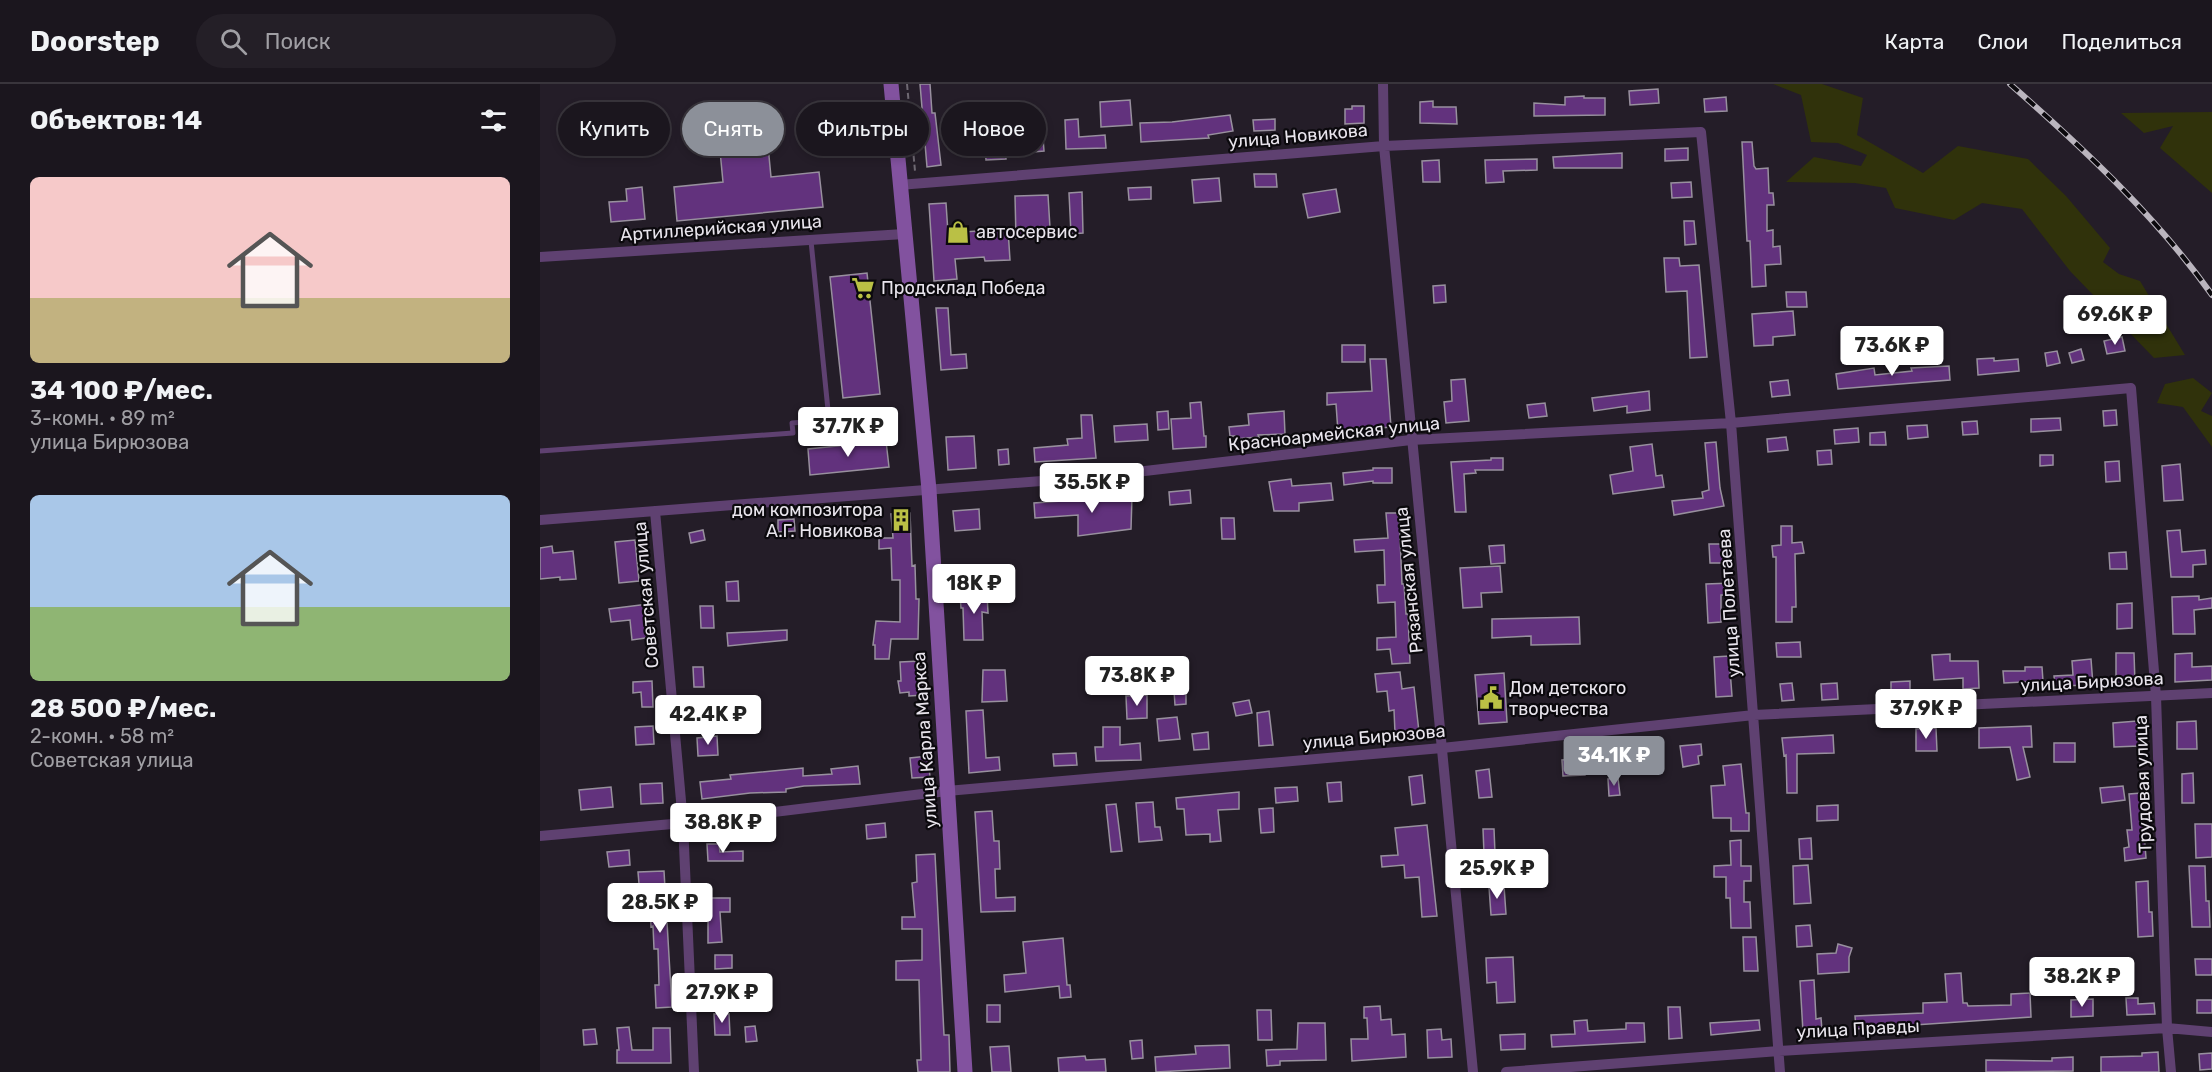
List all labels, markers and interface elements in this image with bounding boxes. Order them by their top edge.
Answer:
search box [196,14,616,68]
text: Doorstep [30,25,160,58]
icon: search [217,25,250,58]
text: Поиск [265,28,330,55]
text: Карта [1884,29,1944,54]
text: Слои [1977,29,2028,54]
text: Поделиться [2061,29,2182,54]
chip: Купить [558,102,670,156]
chip: Снять [682,102,784,156]
chip: Фильтры [796,102,929,156]
chip: Новое [941,102,1046,156]
icon: filters [477,104,510,137]
text: Объектов: 14 [30,105,202,136]
street label: улица Новикова [1227,119,1369,153]
street label: Артиллерийская улица [619,210,823,246]
icon: home [216,216,324,324]
shop icon: автосервис [945,219,971,245]
place label: автосервис [976,221,1077,243]
supermarket icon: Продсклад Победа [850,275,876,301]
place label: Продсклад Победа [881,277,1045,299]
pin: 69.6K ₽ [2060,295,2170,346]
text: 69.6K ₽ [2077,302,2153,326]
pin: 73.6K ₽ [1837,326,1947,377]
text: 73.6K ₽ [1854,333,1930,357]
text: 34 100 ₽/мес. [30,375,213,406]
text: 3-комн. · 89 m² [30,406,175,430]
pin: 37.7K ₽ [793,407,903,458]
street label: Красноармейская улица [1227,412,1441,456]
text: 37.7K ₽ [812,414,884,438]
text: улица Бирюзова [30,430,189,454]
pin: 35.5K ₽ [1037,463,1147,514]
text: 35.5K ₽ [1054,470,1130,494]
place label: дом композитора А.Г. Новикова [732,499,883,542]
street label: Рязанская улица [1390,506,1428,654]
building icon: дом композитора А.Г. Новикова [888,507,914,533]
street label: Советская улица [629,521,663,669]
street label: улица Полетаева [1713,528,1745,678]
icon: home [216,534,324,642]
pin: 18K ₽ [932,564,1016,615]
text: 18K ₽ [946,571,1002,595]
street label: улица Карла Маркса [908,651,942,829]
pin: 73.8K ₽ [1082,656,1192,707]
text: 73.8K ₽ [1099,663,1175,687]
street label: улица Бирюзова [2020,667,2164,697]
place label: Дом детского творчества [1509,677,1626,720]
public building icon: Дом детского творчества [1478,685,1504,711]
pin: 37.9K ₽ [1871,689,1981,740]
text: 28 500 ₽/мес. [30,693,216,724]
pin: 42.4K ₽ [653,695,763,746]
text: 37.9K ₽ [1889,696,1963,720]
text: 42.4K ₽ [669,702,747,726]
street label: Трудовая улица [2130,715,2156,853]
street label: улица Бирюзова [1302,720,1446,754]
text: 2-комн. · 58 m² [30,724,174,748]
pin: 34.1K ₽ [1559,736,1669,787]
text: 34.1K ₽ [1578,743,1650,767]
text: Советская улица [30,748,194,772]
pin: 38.8K ₽ [668,803,778,854]
text: 38.8K ₽ [684,810,762,834]
pin: 25.9K ₽ [1442,849,1552,900]
text: 25.9K ₽ [1459,856,1535,880]
pin: 28.5K ₽ [605,883,715,934]
text: 28.5K ₽ [622,890,698,914]
pin: 38.2K ₽ [2027,957,2137,1008]
text: 38.2K ₽ [2043,964,2121,988]
pin: 27.9K ₽ [667,973,777,1024]
text: 27.9K ₽ [686,980,758,1004]
street label: улица Правды [1796,1015,1920,1043]

